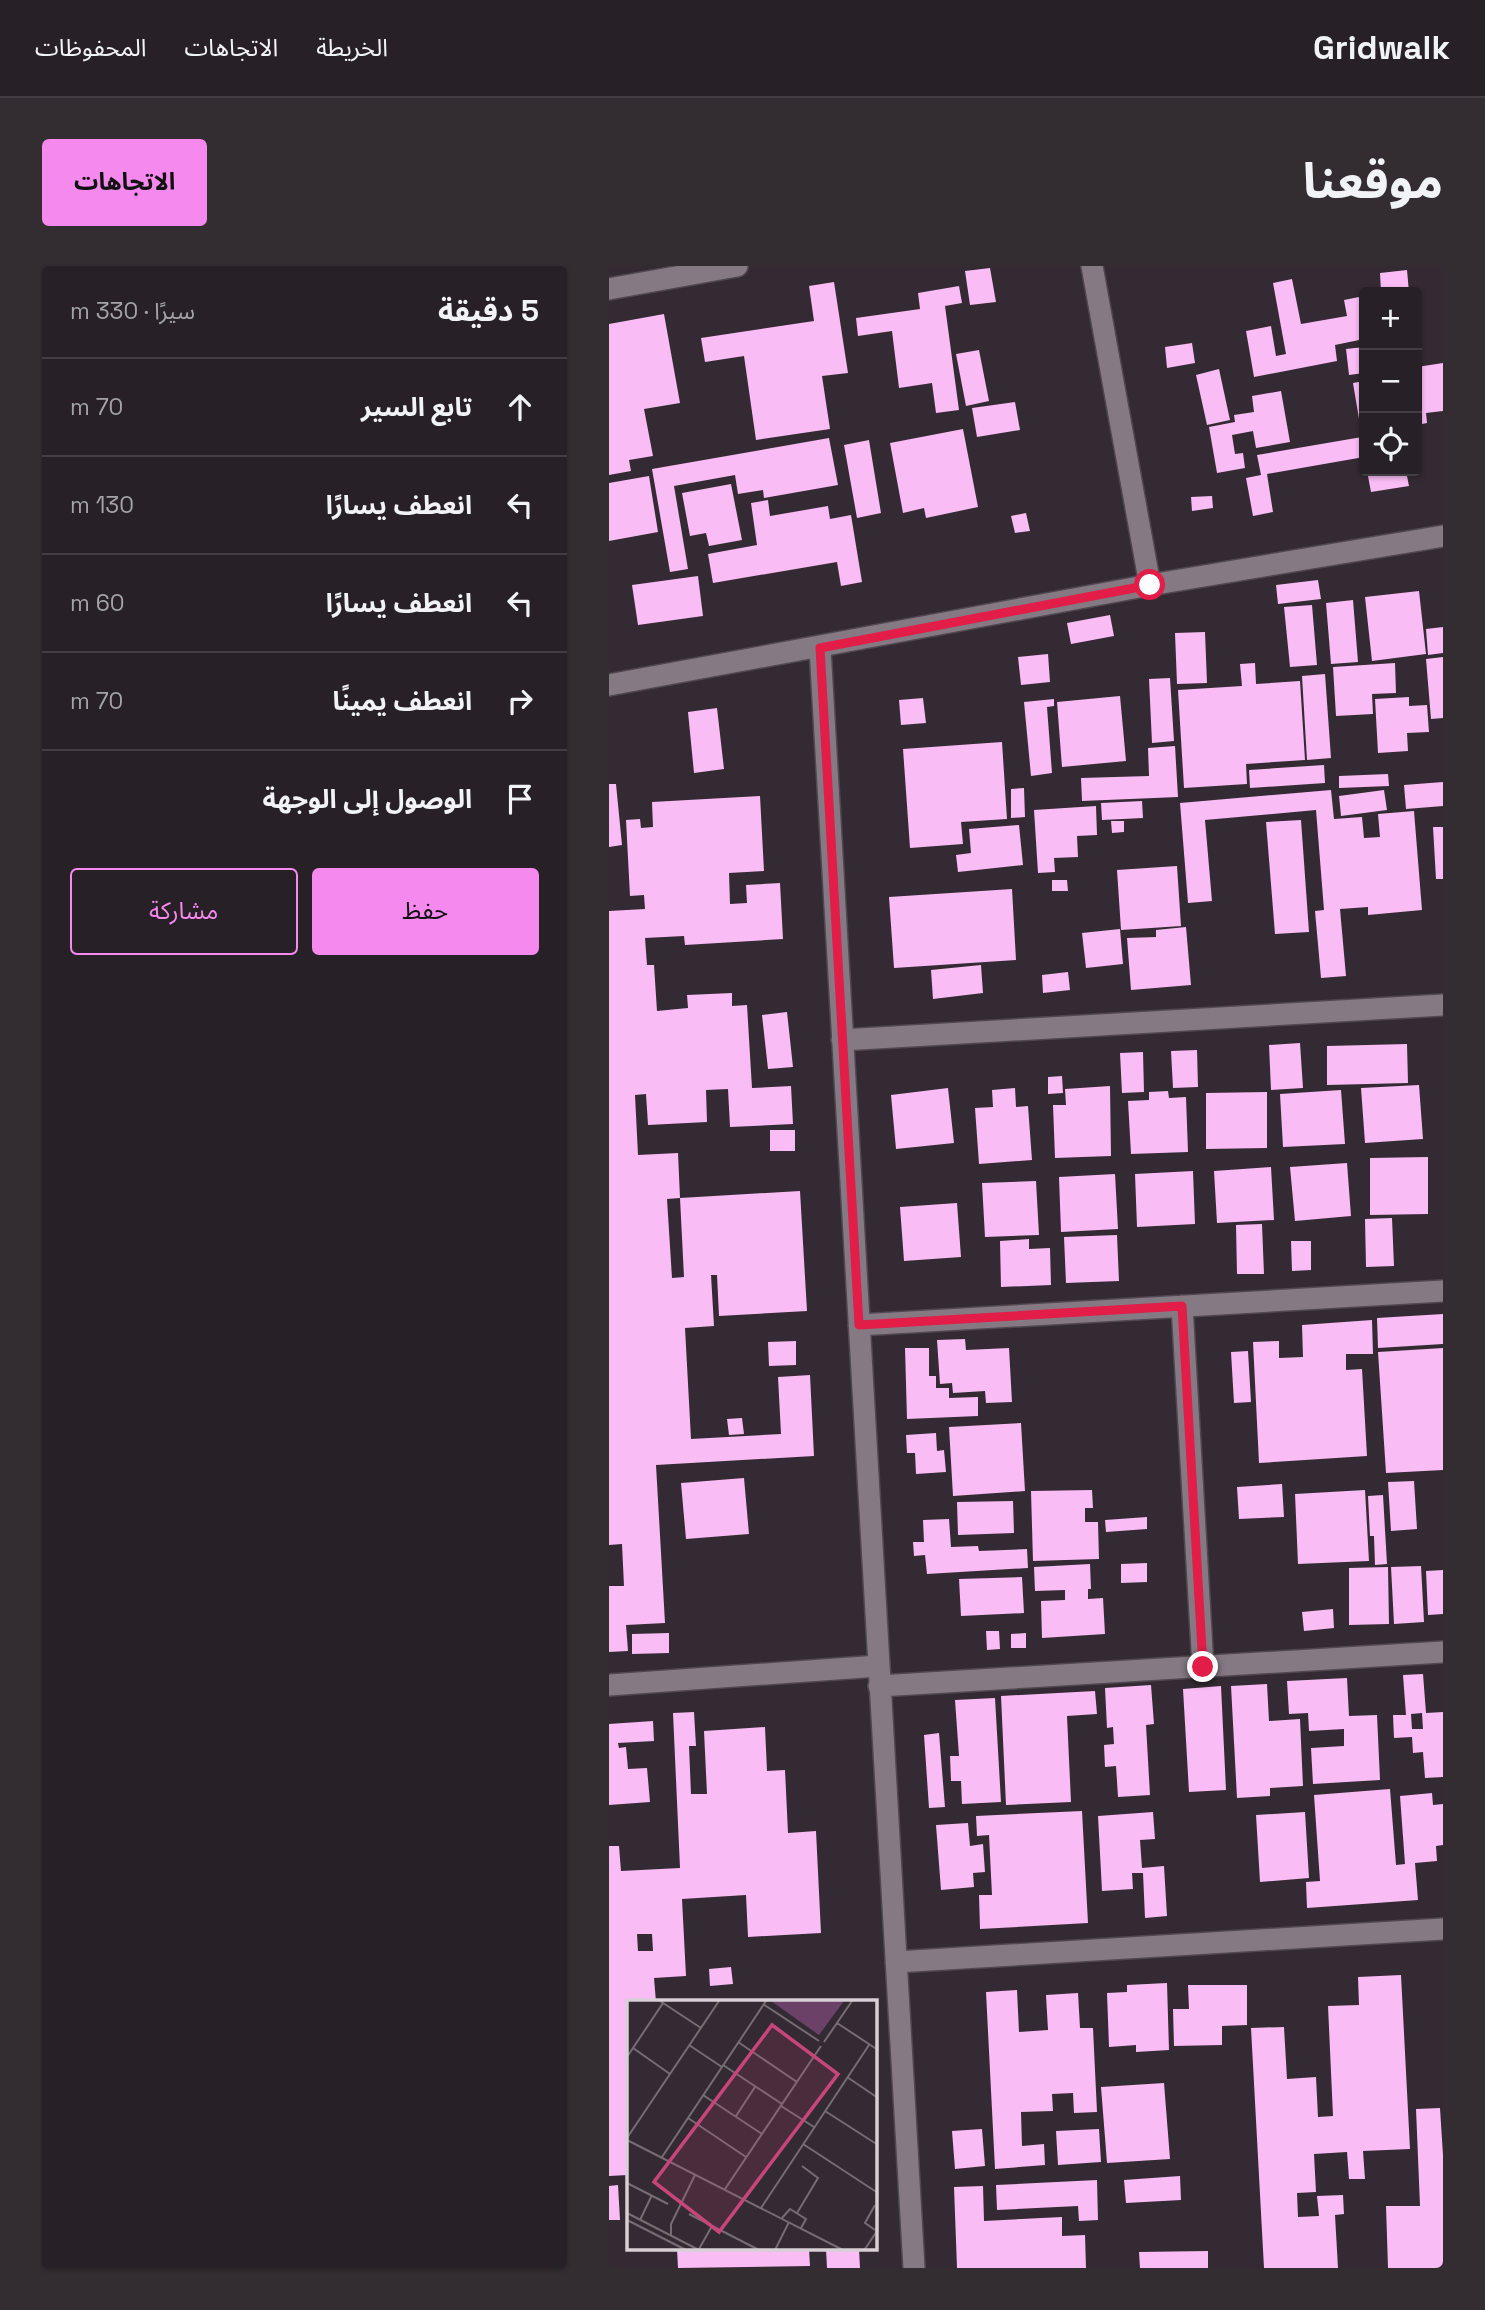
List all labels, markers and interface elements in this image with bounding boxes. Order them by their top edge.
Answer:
text: Gridwalk [1313,27,1450,69]
text: المحفوظات [35,32,146,63]
text: الاتجاهات [184,32,278,63]
text: الخريطة [316,32,388,63]
button: الاتجاهات [42,139,207,226]
text: موقعنا [1303,150,1443,212]
map controls [1359,287,1422,476]
button: + [1359,287,1422,350]
text: 5 دقيقة [438,291,539,330]
text: سيرًا · 330 m [70,296,195,326]
button: − [1359,350,1422,413]
icon: ahead [501,388,539,426]
text: تابع السير [361,390,472,424]
text: 70 m [70,392,123,422]
button: locate [1359,413,1422,476]
icon: left [501,486,539,524]
text: انعطف يسارًا [326,488,472,522]
text: 130 m [70,490,134,520]
route start [1134,569,1165,600]
icon: left [501,584,539,622]
text: انعطف يسارًا [326,586,472,620]
text: 60 m [70,588,125,618]
icon: right [501,682,539,720]
text: انعطف يمينًا [332,684,472,718]
text: 70 m [70,686,123,716]
icon: arrive [501,780,539,818]
text: الوصول إلى الوجهة [262,782,472,816]
button: مشاركة [70,868,298,955]
button: حفظ [312,868,539,955]
route end [1187,1651,1218,1682]
inset map [627,2000,877,2250]

